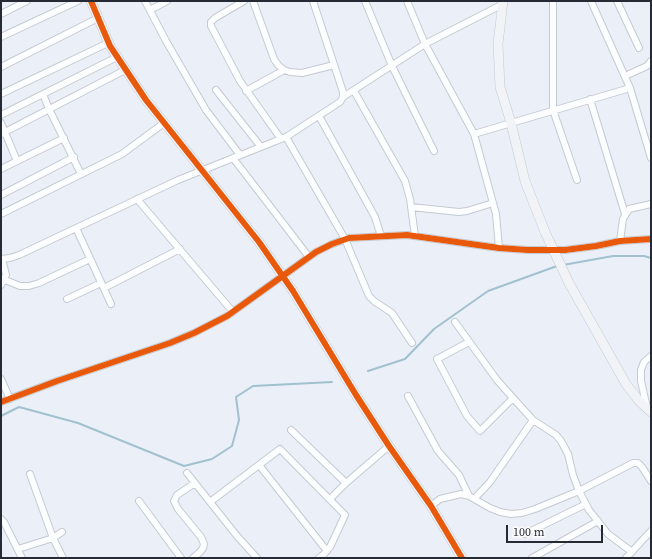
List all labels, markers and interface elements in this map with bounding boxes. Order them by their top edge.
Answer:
scale bar [508,517,605,543]
text: 100 m [513,524,545,540]

